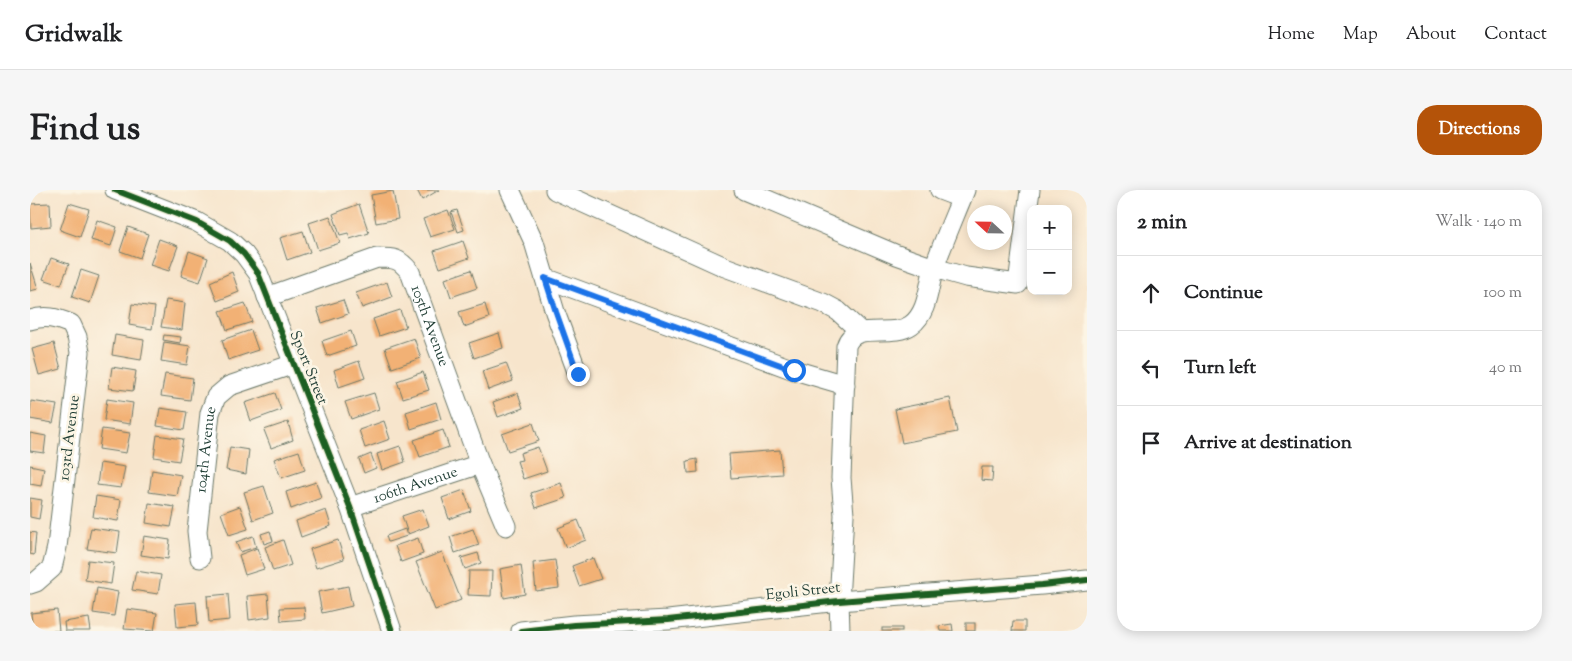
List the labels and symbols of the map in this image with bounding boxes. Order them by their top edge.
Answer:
north arrow [967,205,1012,250]
street label: 105th Avenue [405,282,454,370]
street label: Sport Street [284,328,332,408]
route start [783,359,806,382]
route end [567,363,590,386]
street label: 103rd Avenue [54,394,86,482]
street label: 104th Avenue [191,403,222,494]
street label: 106th Avenue [371,462,460,509]
street label: Egoli Street [765,578,841,606]

